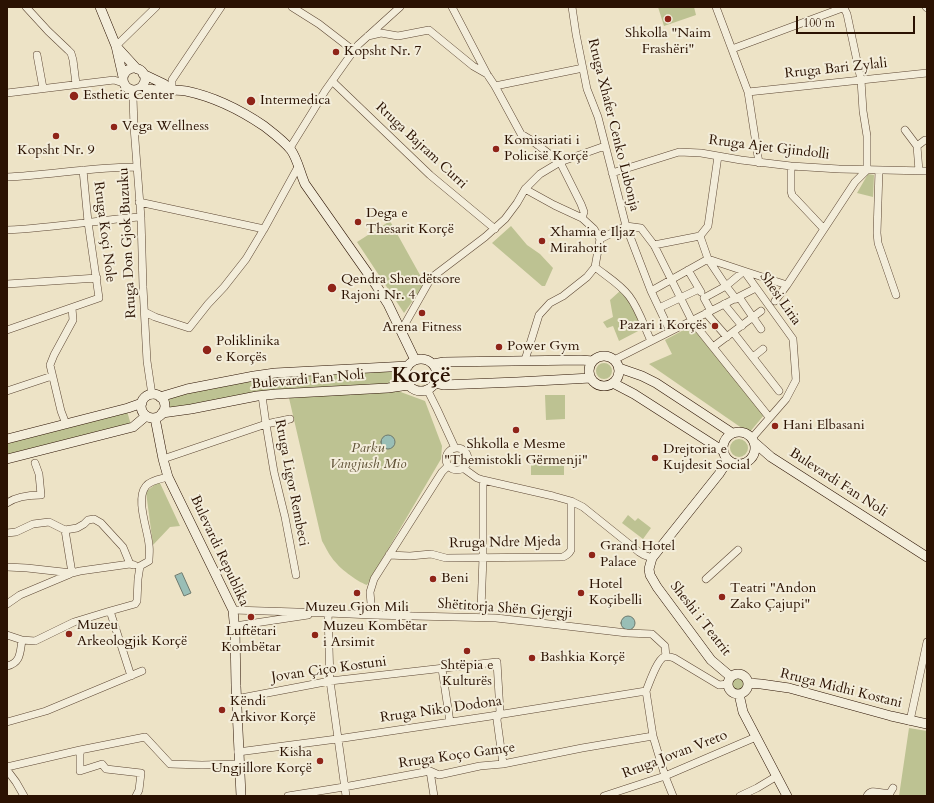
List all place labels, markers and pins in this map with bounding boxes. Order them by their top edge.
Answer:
marker: Shkolla "Naim Frashëri" [663,14,673,24]
place label: Shkolla "Naim Frashëri" [625,26,711,58]
place label: Kopsht Nr. 7 [344,44,422,60]
marker: Kopsht Nr. 7 [331,47,341,57]
place label: Esthetic Center [83,88,174,104]
marker: Esthetic Center [68,90,80,102]
place label: Intermedica [260,93,331,109]
marker: Intermedica [245,95,257,107]
place label: Vega Wellness [122,119,209,135]
marker: Vega Wellness [109,122,119,132]
marker: Kopsht Nr. 9 [51,131,61,141]
place label: Komisariati i Policisë Korçë [504,133,588,166]
place label: Kopsht Nr. 9 [17,143,95,159]
marker: Komisariati i Policisë Korçë [491,144,501,154]
place label: Dega e Thesarit Korçë [366,206,454,238]
marker: Dega e Thesarit Korçë [353,217,363,227]
place label: Xhamia e Iljaz Mirahorit [550,225,635,258]
marker: Xhamia e Iljaz Mirahorit [537,236,547,246]
place label: Qendra Shendëtsore Rajoni Nr. 4 [341,272,461,304]
marker: Qendra Shendëtsore Rajoni Nr. 4 [326,282,338,294]
marker: Arena Fitness [417,308,427,318]
place label: Pazari i Korçës [619,318,707,334]
place label: Arena Fitness [382,320,462,336]
marker: Pazari i Korçës [710,321,720,331]
place label: Poliklinika e Korçës [216,334,280,366]
place label: Power Gym [507,339,580,355]
marker: Power Gym [494,342,504,352]
marker: Poliklinika e Korçës [201,344,213,356]
place label: Hani Elbasani [783,418,865,434]
marker: Hani Elbasani [770,421,780,431]
marker: Shkolla e Mesme "Themistokli Gërmenji" [511,425,521,435]
place label: Shkolla e Mesme "Themistokli Gërmenji" [444,437,588,470]
place label: Drejtoria e Kujdesit Social [663,442,750,474]
marker: Drejtoria e Kujdesit Social [650,453,660,463]
place label: Grand Hotel Palace [600,539,675,572]
marker: Grand Hotel Palace [587,550,597,560]
place label: Beni [441,571,469,587]
marker: Beni [428,574,438,584]
place label: Hotel Koçibelli [589,577,642,610]
place label: Teatri "Andon Zako Çajupi" [730,581,816,614]
marker: Muzeu Gjon Mili [352,588,362,598]
marker: Hotel Koçibelli [576,588,586,598]
marker: Teatri "Andon Zako Çajupi" [717,592,727,602]
place label: Muzeu Gjon Mili [305,600,409,616]
marker: Luftëtari Kombëtar [246,612,256,622]
place label: Muzeu Arkeologjik Korçë [77,618,187,650]
place label: Muzeu Kombëtar i Arsimit [323,619,427,652]
place label: Luftëtari Kombëtar [221,624,281,656]
marker: Muzeu Arkeologjik Korçë [64,629,74,639]
marker: Muzeu Kombëtar i Arsimit [310,630,320,640]
marker: Shtëpia e Kulturës [462,646,472,656]
place label: Bashkia Korçë [540,650,625,666]
marker: Bashkia Korçë [527,653,537,663]
place label: Shtëpia e Kulturës [440,658,494,690]
place label: Këndi Arkivor Korçë [230,694,316,726]
marker: Këndi Arkivor Korçë [217,705,227,715]
place label: Kisha Ungjillore Korçë [211,745,312,778]
marker: Kisha Ungjillore Korçë [315,756,325,766]

